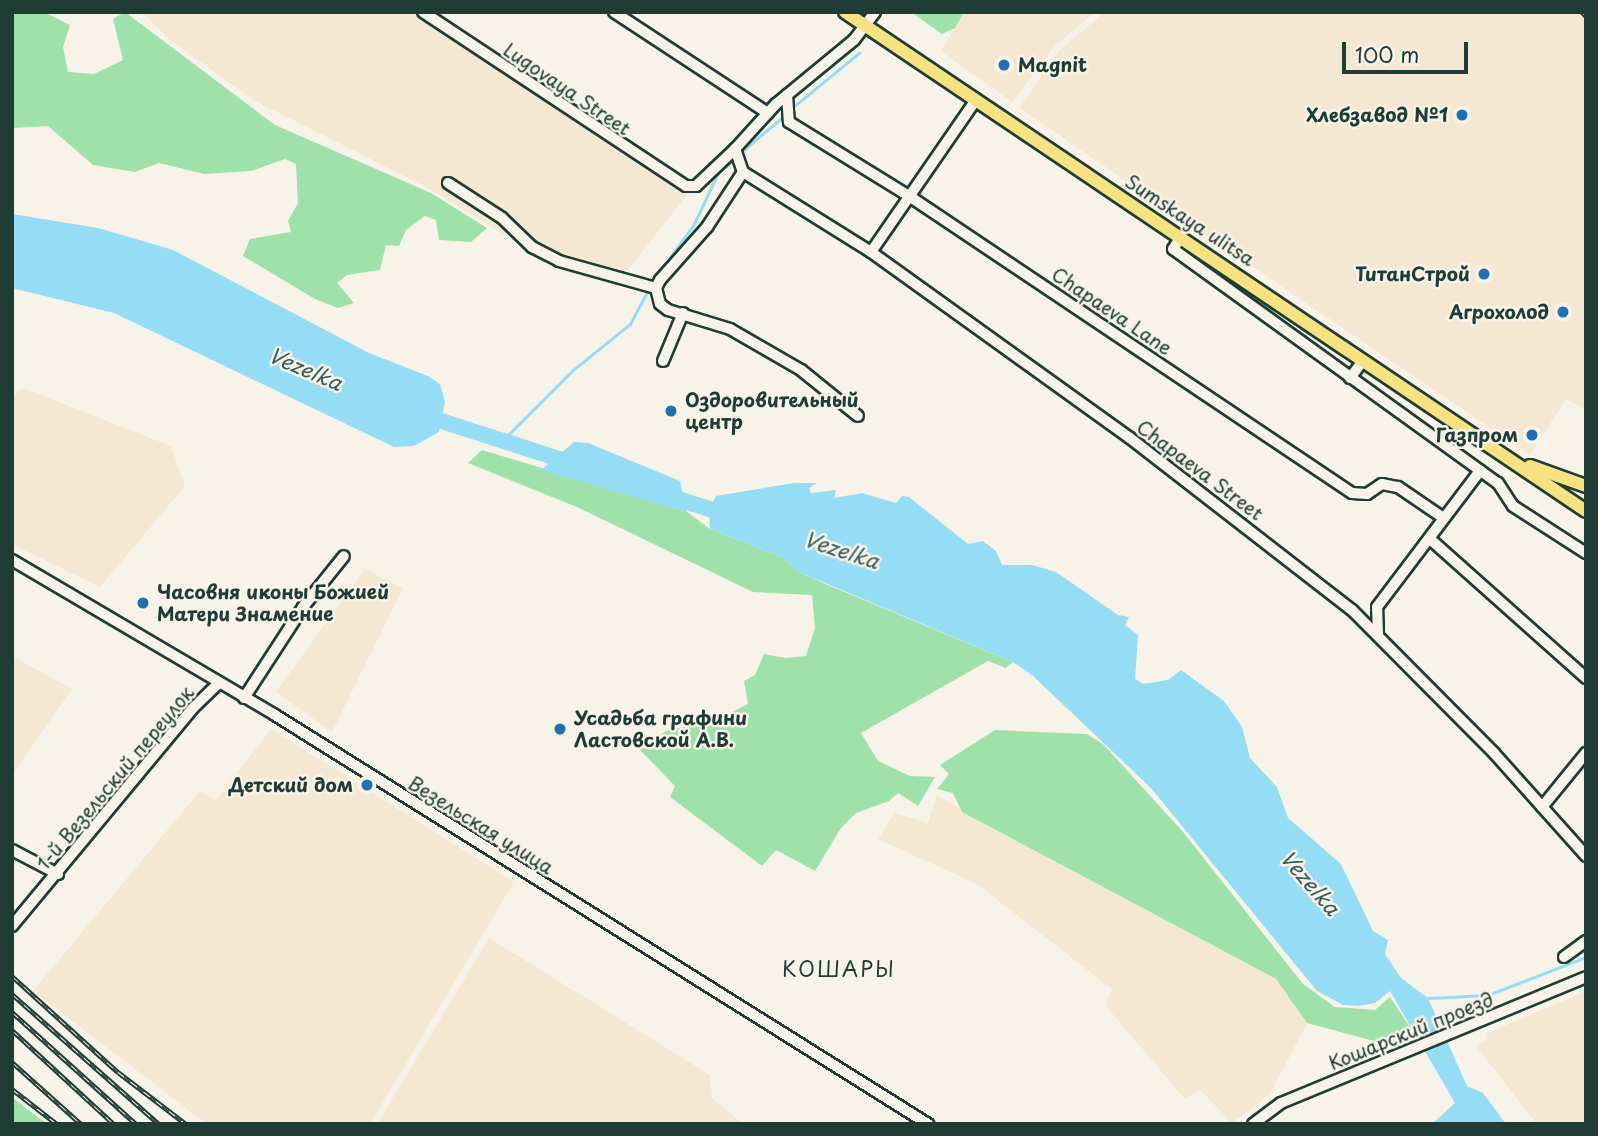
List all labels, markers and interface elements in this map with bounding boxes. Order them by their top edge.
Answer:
scale bar [1346,28,1472,72]
street label: Lugovaya Street [499,38,635,140]
text: 100 m [1355,38,1419,70]
place label: Magnit [1018,54,1087,76]
marker: Magnit [996,57,1012,73]
place label: Хлебзавод №1 [1306,104,1448,126]
marker: Хлебзавод №1 [1454,107,1470,123]
street label: Sumskaya ulitsa [1121,169,1259,271]
street label: Chapaeva Lane [1047,262,1177,360]
place label: ТитанСтрой [1355,263,1470,285]
marker: ТитанСтрой [1476,266,1492,282]
place label: Агрохолод [1449,301,1549,323]
marker: Агрохолод [1555,304,1571,320]
water label: Vezelka [265,341,347,395]
place label: Оздоровительный центр [685,389,859,433]
marker: Оздоровительный центр [663,403,679,419]
street label: Chapaeva Street [1132,415,1268,525]
place label: Газпром [1436,424,1518,446]
marker: Газпром [1524,427,1540,443]
water label: Vezelka [801,525,883,573]
place label: Часовня иконы Божией Матери Знамение [157,581,391,625]
marker: Часовня иконы Божией Матери Знамение [135,595,151,611]
street label: 1-й Везельский переулок [31,682,199,874]
place label: Усадьба графини Ластовской А.В. [574,707,748,751]
marker: Усадьба графини Ластовской А.В. [552,721,568,737]
street label: Везельская улица [404,771,558,879]
place label: Детский дом [228,774,353,796]
marker: Детский дом [359,777,375,793]
water label: Vezelka [1276,845,1346,919]
district label: КОШАРЫ [784,955,894,981]
street label: Кошарский проезд [1325,988,1497,1074]

